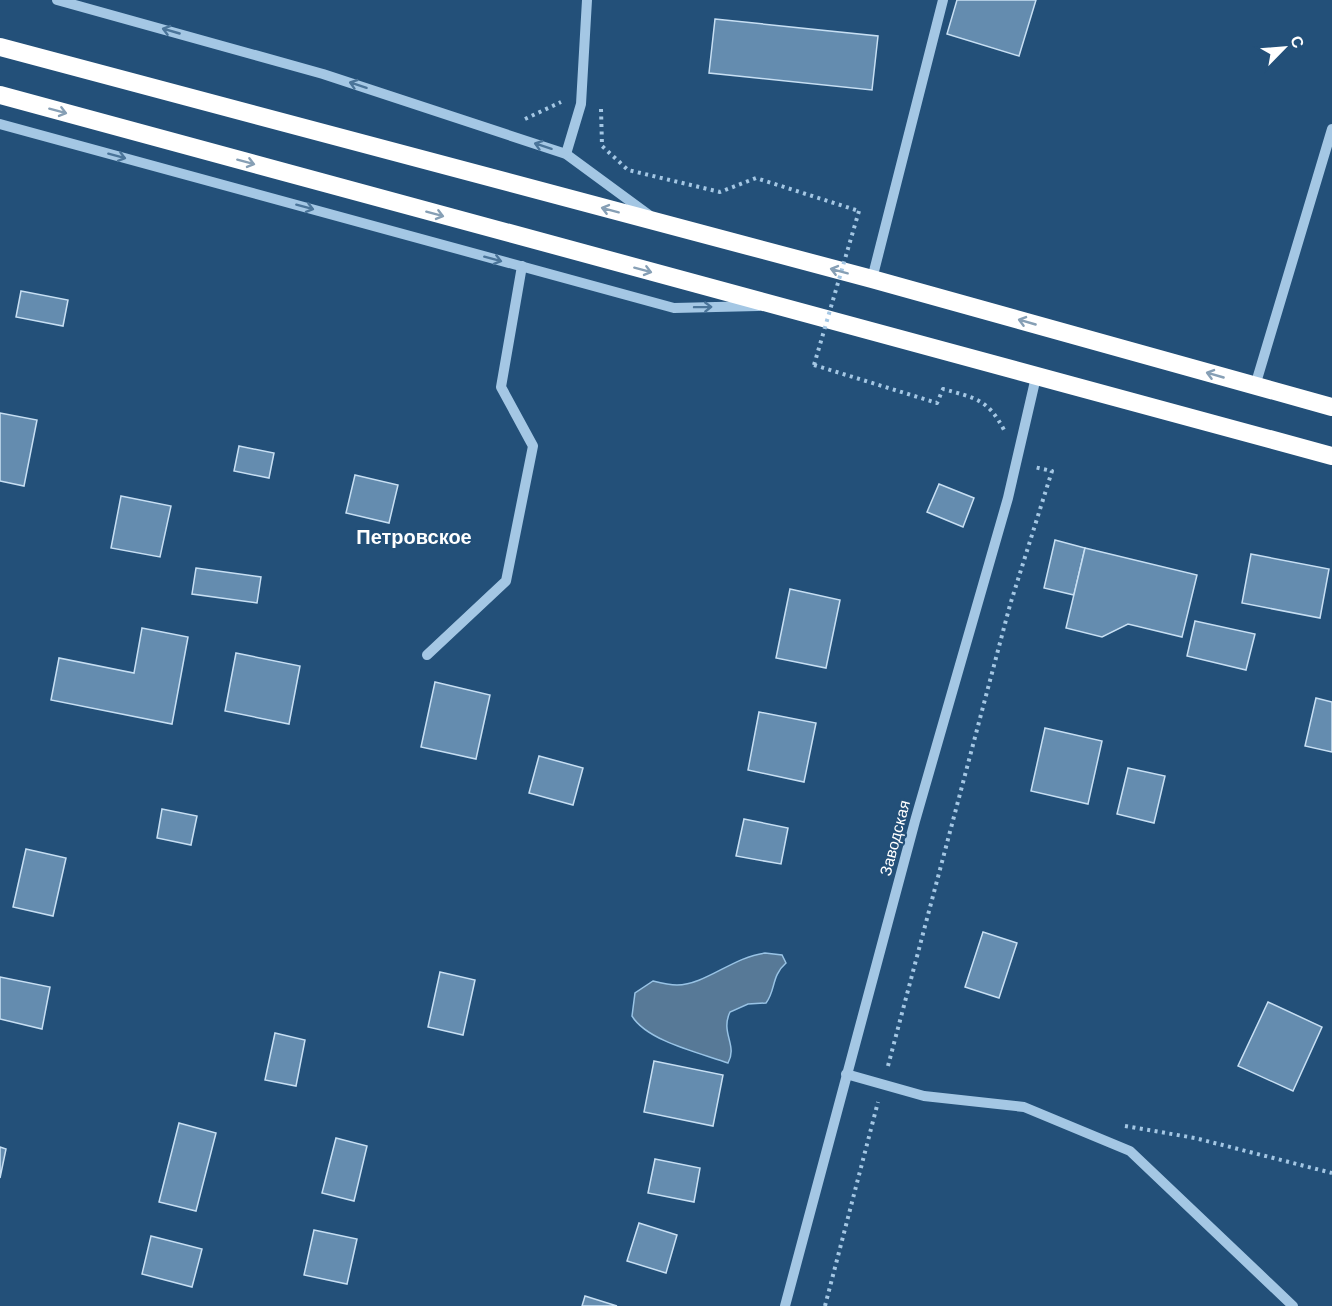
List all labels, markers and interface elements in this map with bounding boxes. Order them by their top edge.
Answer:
north arrow [1254,18,1314,78]
one-way arrow [161,25,180,37]
text: С [1287,33,1307,51]
one-way arrow [349,79,368,90]
one-way arrow [48,106,67,117]
one-way arrow [534,140,553,151]
one-way arrow [107,151,126,162]
one-way arrow [237,157,256,169]
one-way arrow [295,202,314,213]
one-way arrow [601,204,620,216]
one-way arrow [425,208,444,220]
one-way arrow [484,253,503,265]
one-way arrow [830,264,849,276]
one-way arrow [633,265,652,277]
one-way arrow [692,301,712,313]
one-way arrow [1018,316,1037,328]
one-way arrow [1206,369,1225,380]
district label: Петровское [356,526,472,548]
street label: Заводская [877,798,913,878]

